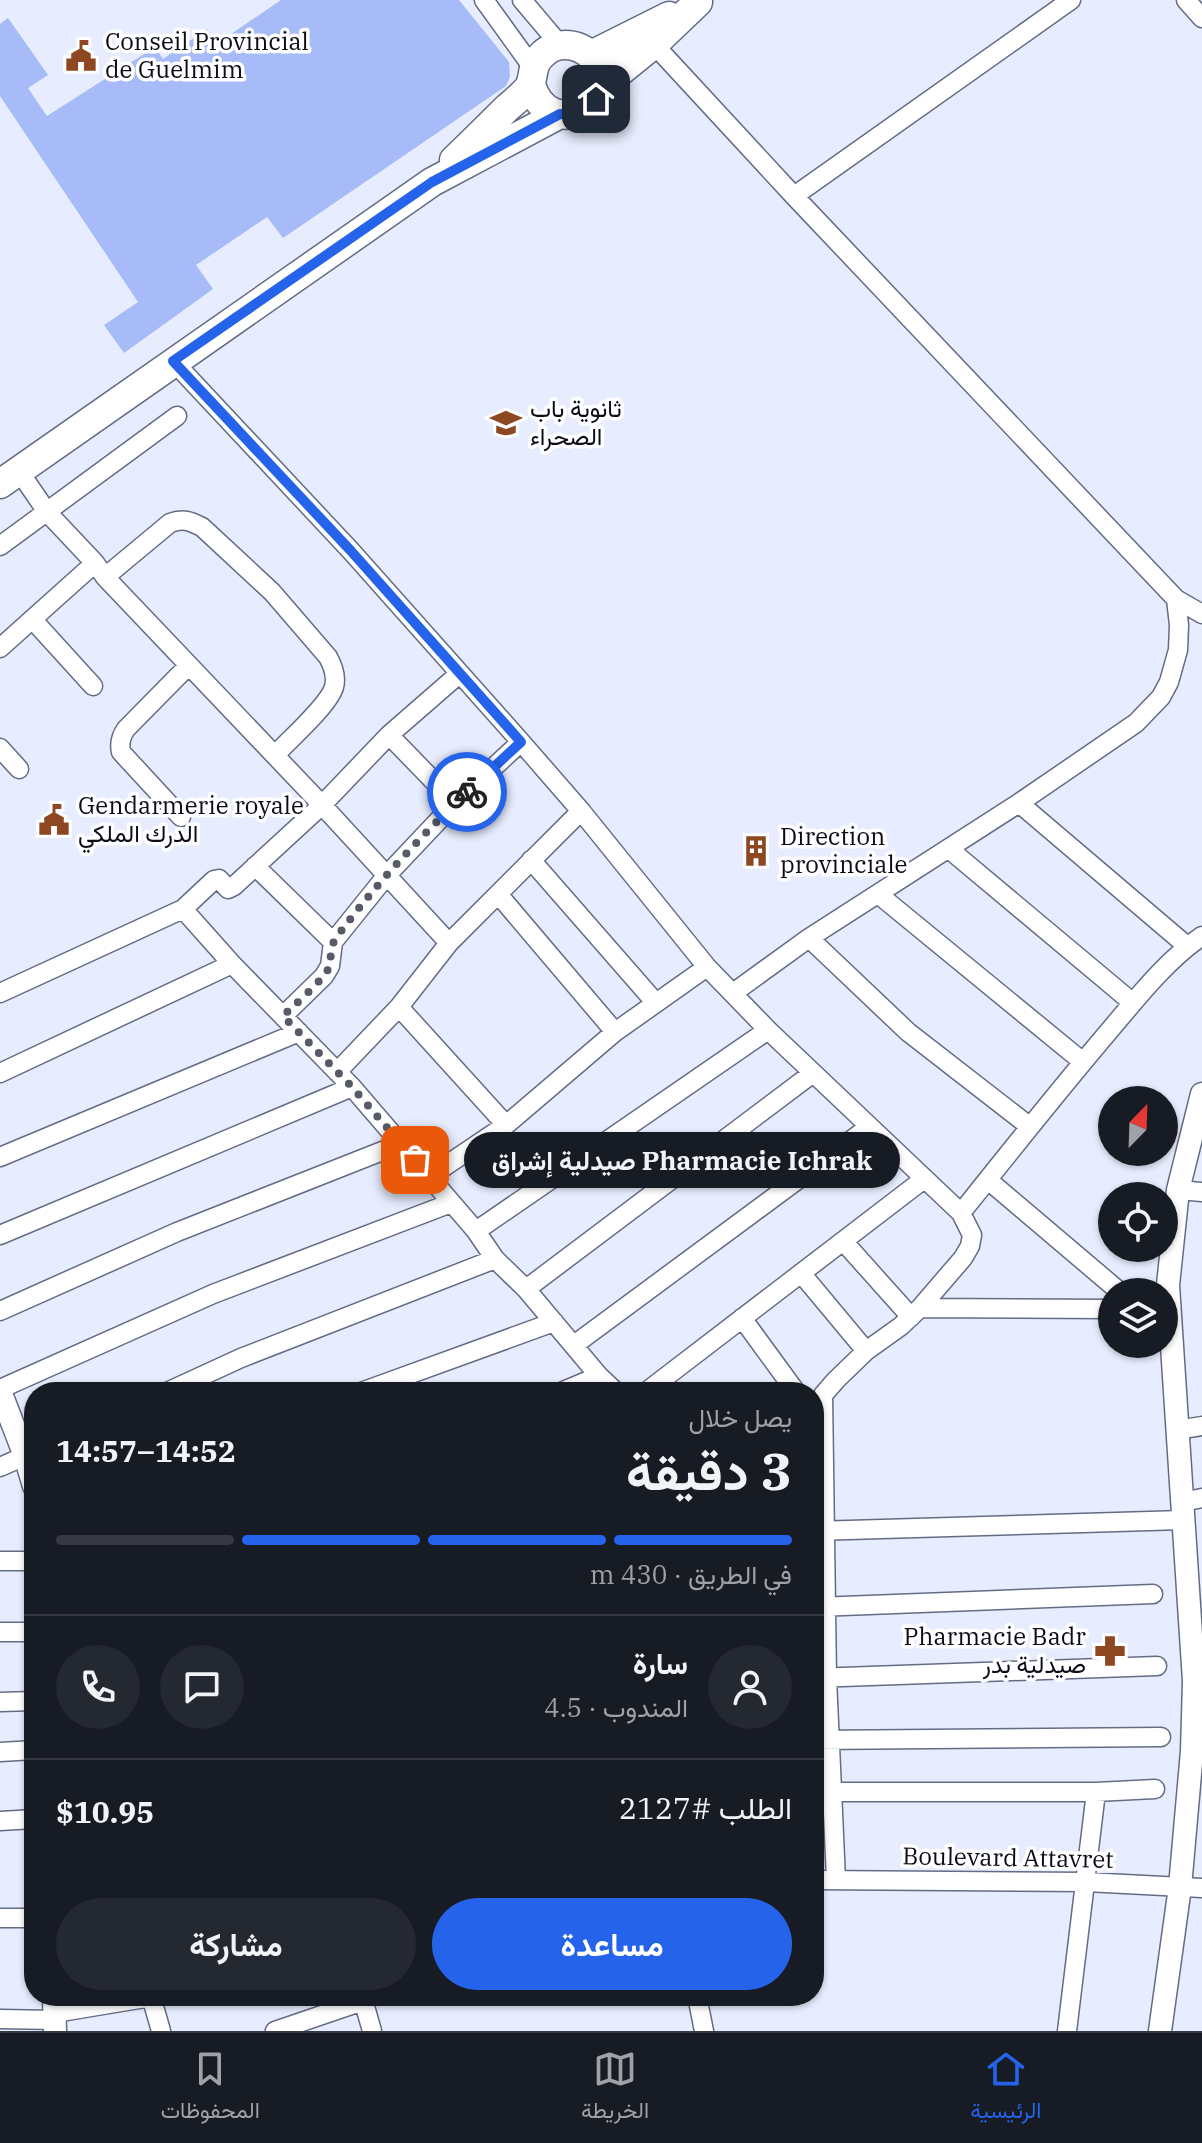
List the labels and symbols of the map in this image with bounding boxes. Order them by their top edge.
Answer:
place label: Conseil Provincial de Guelmim [105,25,309,85]
public building icon: Conseil Provincial de Guelmim [64,39,98,73]
pin [562,65,630,133]
place label: ثانوية باب الصحراء [530,392,622,452]
school or university icon: ثانوية باب الصحراء [489,406,523,440]
courier [427,752,507,832]
place label: Gendarmerie royale الدرك الملكي [78,789,304,853]
public building icon: Gendarmerie royale الدرك الملكي [37,803,71,837]
place label: Direction provinciale [780,820,907,880]
building icon: Direction provinciale [739,834,773,868]
north arrow [1098,1086,1178,1166]
pin [381,1126,449,1194]
callout: Pharmacie Ichrak صيدلية إشراق [463,1132,899,1188]
place label: Pharmacie Badr صيدلية بدر [904,1620,1086,1680]
pharmacy icon: Pharmacie Badr صيدلية بدر [1093,1634,1127,1668]
street label: Boulevard Attavret [902,1839,1114,1875]

